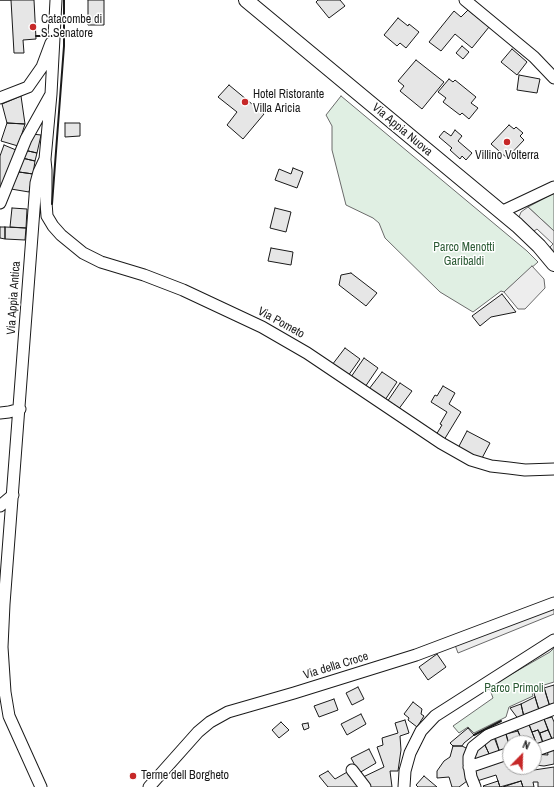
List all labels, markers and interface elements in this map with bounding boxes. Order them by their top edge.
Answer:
place label: Catacombe di S. Senatore [41,13,102,41]
marker: Catacombe di S. Senatore [28,22,38,32]
place label: Hotel Ristorante Villa Aricia [253,88,324,116]
marker: Hotel Ristorante Villa Aricia [240,97,250,107]
street label: Via Appia Nuova [369,101,435,159]
marker: Villino Volterra [502,137,512,147]
place label: Villino Volterra [475,149,539,163]
park label: Parco Menotti Garibaldi [433,241,495,269]
street label: Via Appia Antica [4,261,24,335]
street label: Via Pometo [255,304,307,342]
street label: Via della Croce [302,649,370,683]
park label: Parco Primoli [484,682,544,696]
north arrow [502,735,542,775]
text: N [521,737,532,753]
place label: Terme dell Borgheto [141,769,229,783]
marker: Terme dell Borgheto [128,771,138,781]

